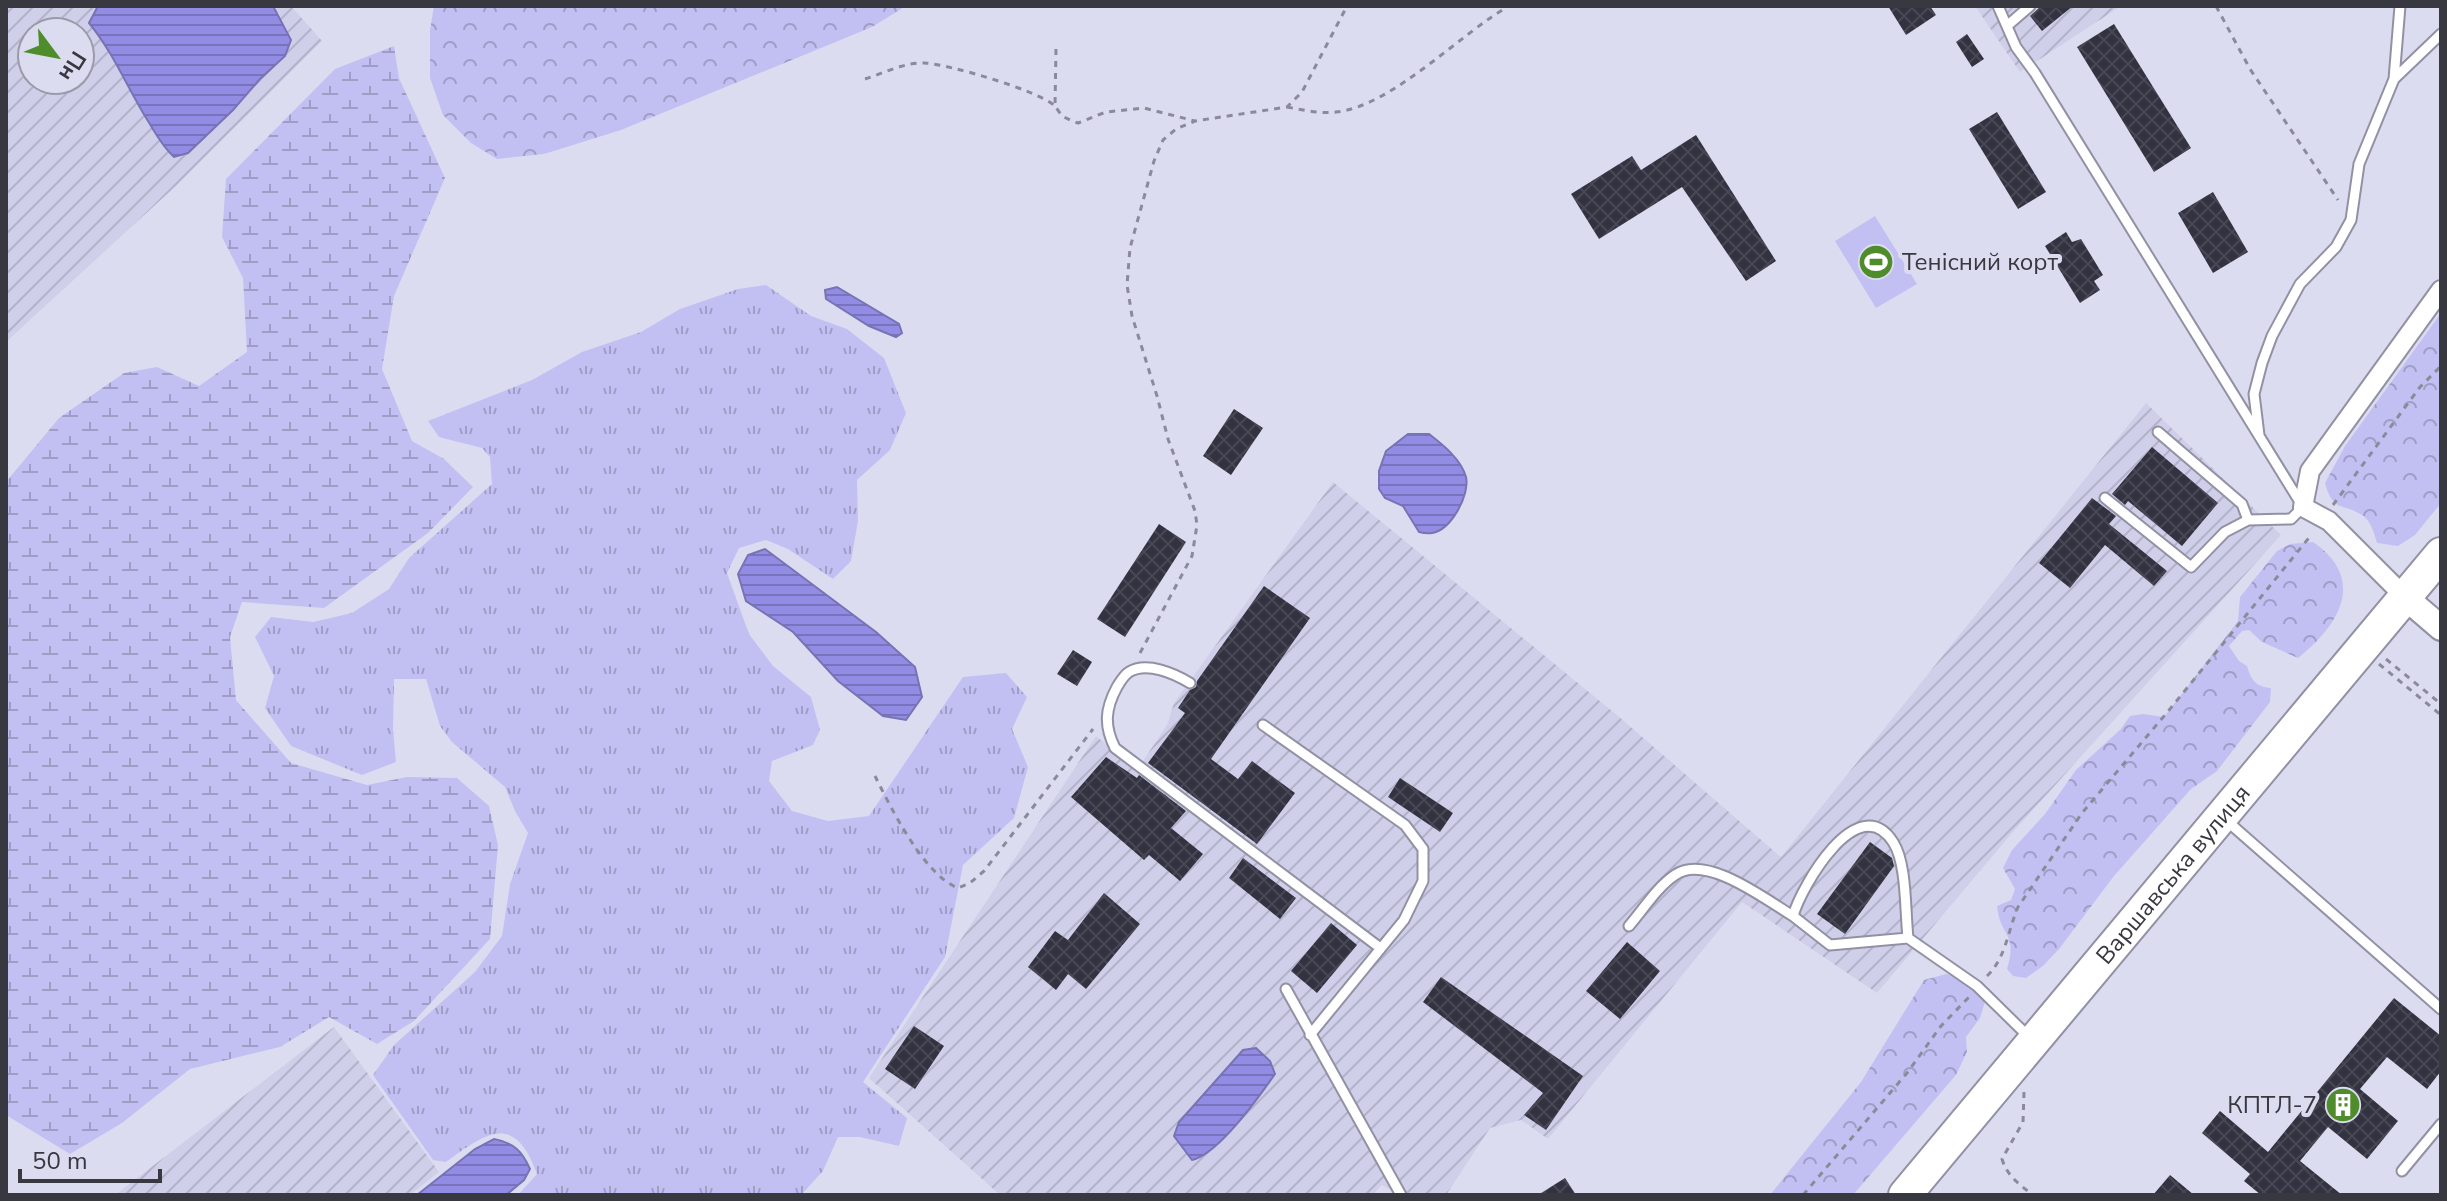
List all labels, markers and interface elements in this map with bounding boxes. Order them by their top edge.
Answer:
north arrow [16,16,96,96]
text: Пн [51,45,93,87]
sports icon: Тенісний корт [1857,243,1895,281]
place label: Тенісний корт [1902,246,2059,278]
street label: Варшавська вулиця [2089,778,2258,971]
building icon: КПТЛ-7 [2324,1086,2362,1124]
place label: КПТЛ-7 [2227,1089,2317,1121]
scale bar [20,1133,160,1183]
text: 50 m [32,1145,88,1177]

